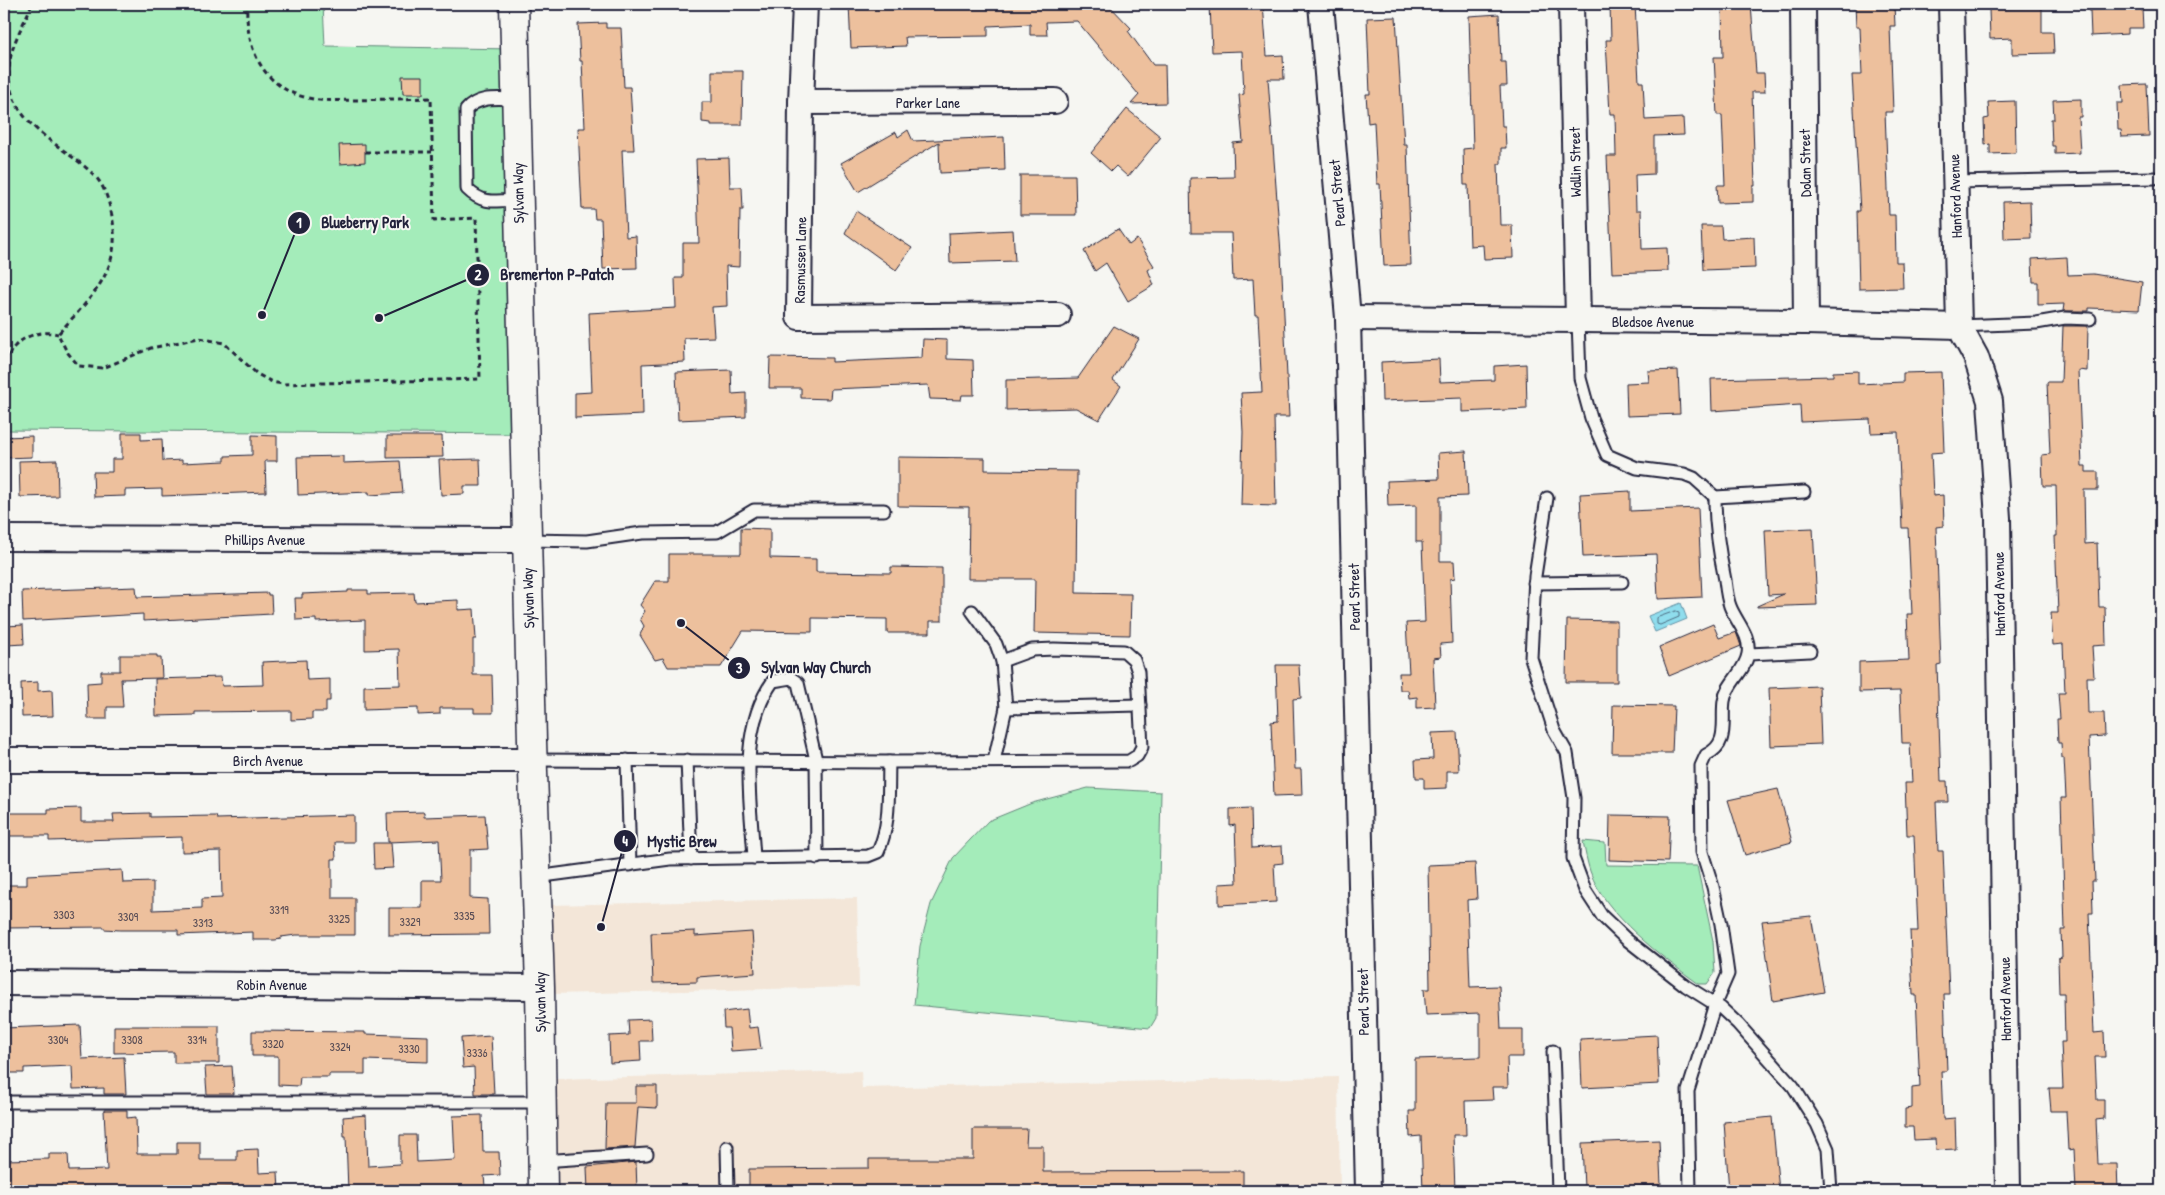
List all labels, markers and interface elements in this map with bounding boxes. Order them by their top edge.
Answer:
street label: Parker Lane [896,92,960,113]
street label: Wallin Street [1564,126,1586,197]
street label: Dolan Street [1794,128,1816,197]
street label: Hanford Avenue [1943,154,1967,238]
street label: Pearl Street [1324,158,1350,227]
street label: Sylvan Way [507,162,529,224]
callout: Blueberry Park [287,207,419,238]
text: Blueberry Park [321,211,409,234]
text: 1 [296,212,302,233]
street label: Rasmussen Lane [789,216,811,303]
callout: Bremerton P-Patch [465,259,624,290]
text: Bremerton P-Patch [500,263,614,285]
text: 2 [474,264,482,285]
street label: Bledsoe Avenue [1612,311,1694,332]
street label: Phillips Avenue [225,529,305,550]
street label: Hanford Avenue [1988,552,2010,636]
street label: Pearl Street [1343,562,1365,631]
street label: Sylvan Way [516,567,540,629]
callout: Sylvan Way Church [726,652,881,683]
text: Sylvan Way Church [761,656,871,679]
text: 3 [736,657,743,678]
street label: Birch Avenue [233,750,303,771]
callout: Mystic Brew [612,826,727,857]
text: 4 [622,830,628,851]
text: Mystic Brew [647,830,717,853]
house number: 3319 [269,901,289,918]
house number: 3303 [53,906,75,923]
house number: 3335 [453,907,475,924]
house number: 3309 [118,908,139,925]
house number: 3325 [328,910,350,927]
house number: 3329 [400,913,421,930]
house number: 3313 [193,914,213,931]
street label: Hanford Avenue [1994,957,2016,1041]
street label: Pearl Street [1352,967,1374,1036]
street label: Sylvan Way [529,971,551,1033]
street label: Robin Avenue [237,974,307,995]
house number: 3304 [48,1031,69,1048]
house number: 3308 [121,1031,143,1048]
house number: 3314 [187,1031,207,1048]
house number: 3320 [262,1035,284,1052]
house number: 3324 [330,1038,351,1055]
house number: 3330 [398,1040,420,1057]
house number: 3336 [467,1044,488,1061]

